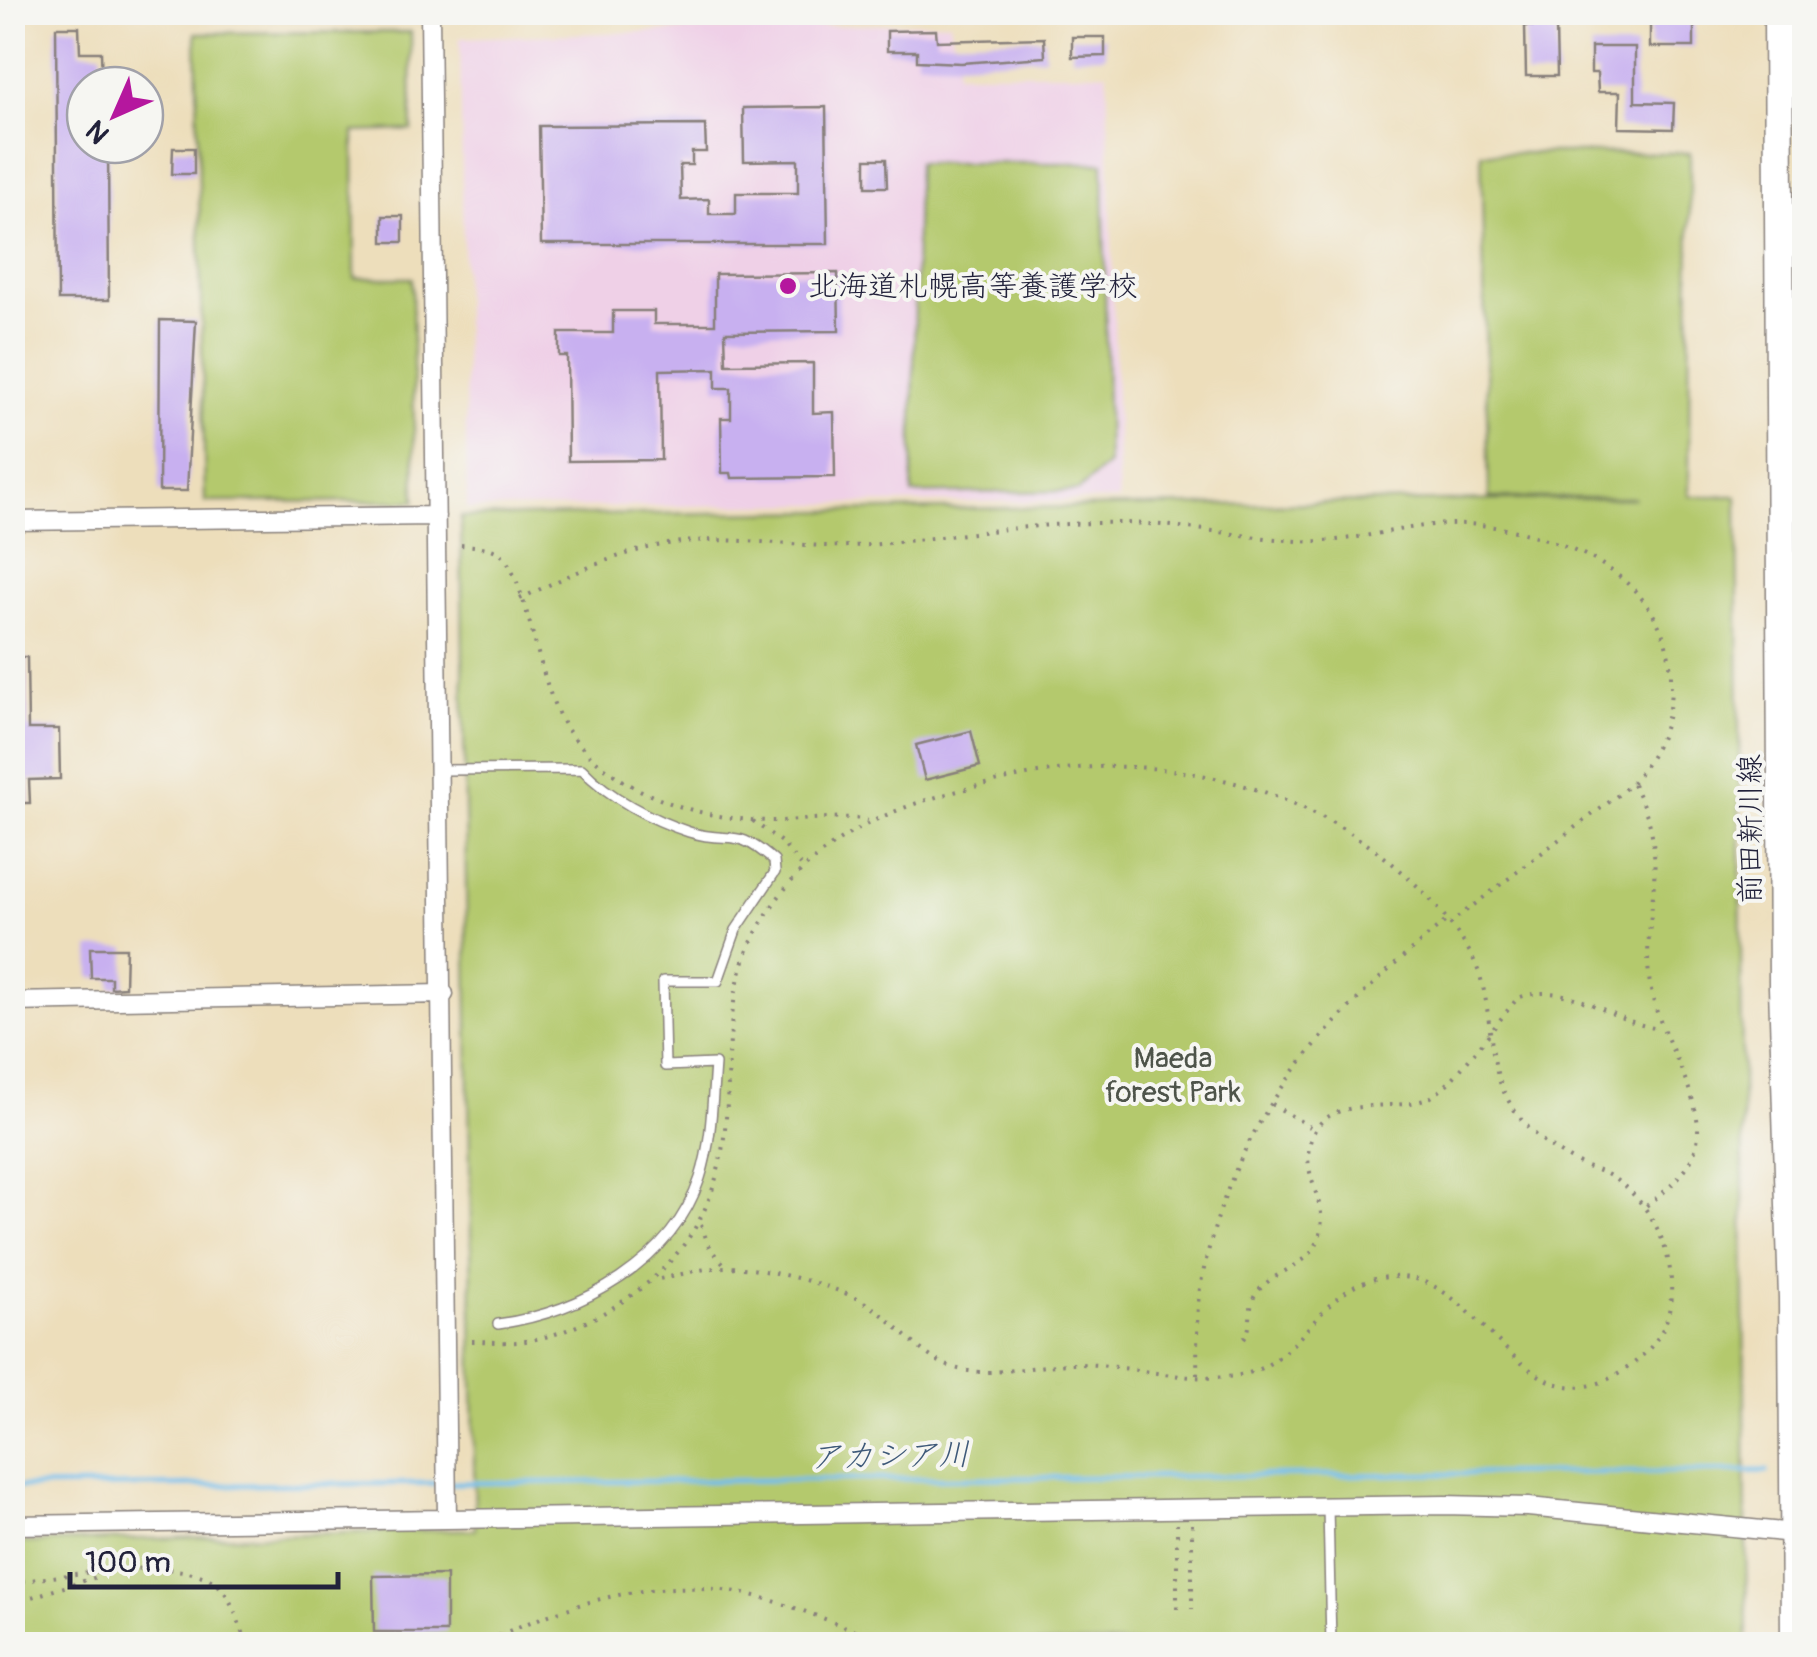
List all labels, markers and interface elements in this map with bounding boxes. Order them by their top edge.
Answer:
north arrow [65,65,165,165]
text: N [79,113,117,151]
place label: 北海道札幌高等養護学校 [808,268,1138,305]
marker: 北海道札幌高等養護学校 [777,275,799,297]
street label: 前田新川線 [1732,754,1769,904]
park label: Maeda forest Park [1105,1040,1241,1111]
water label: アカシア川 [810,1435,970,1477]
scale bar [70,1527,338,1589]
text: 100 m [85,1544,171,1581]

